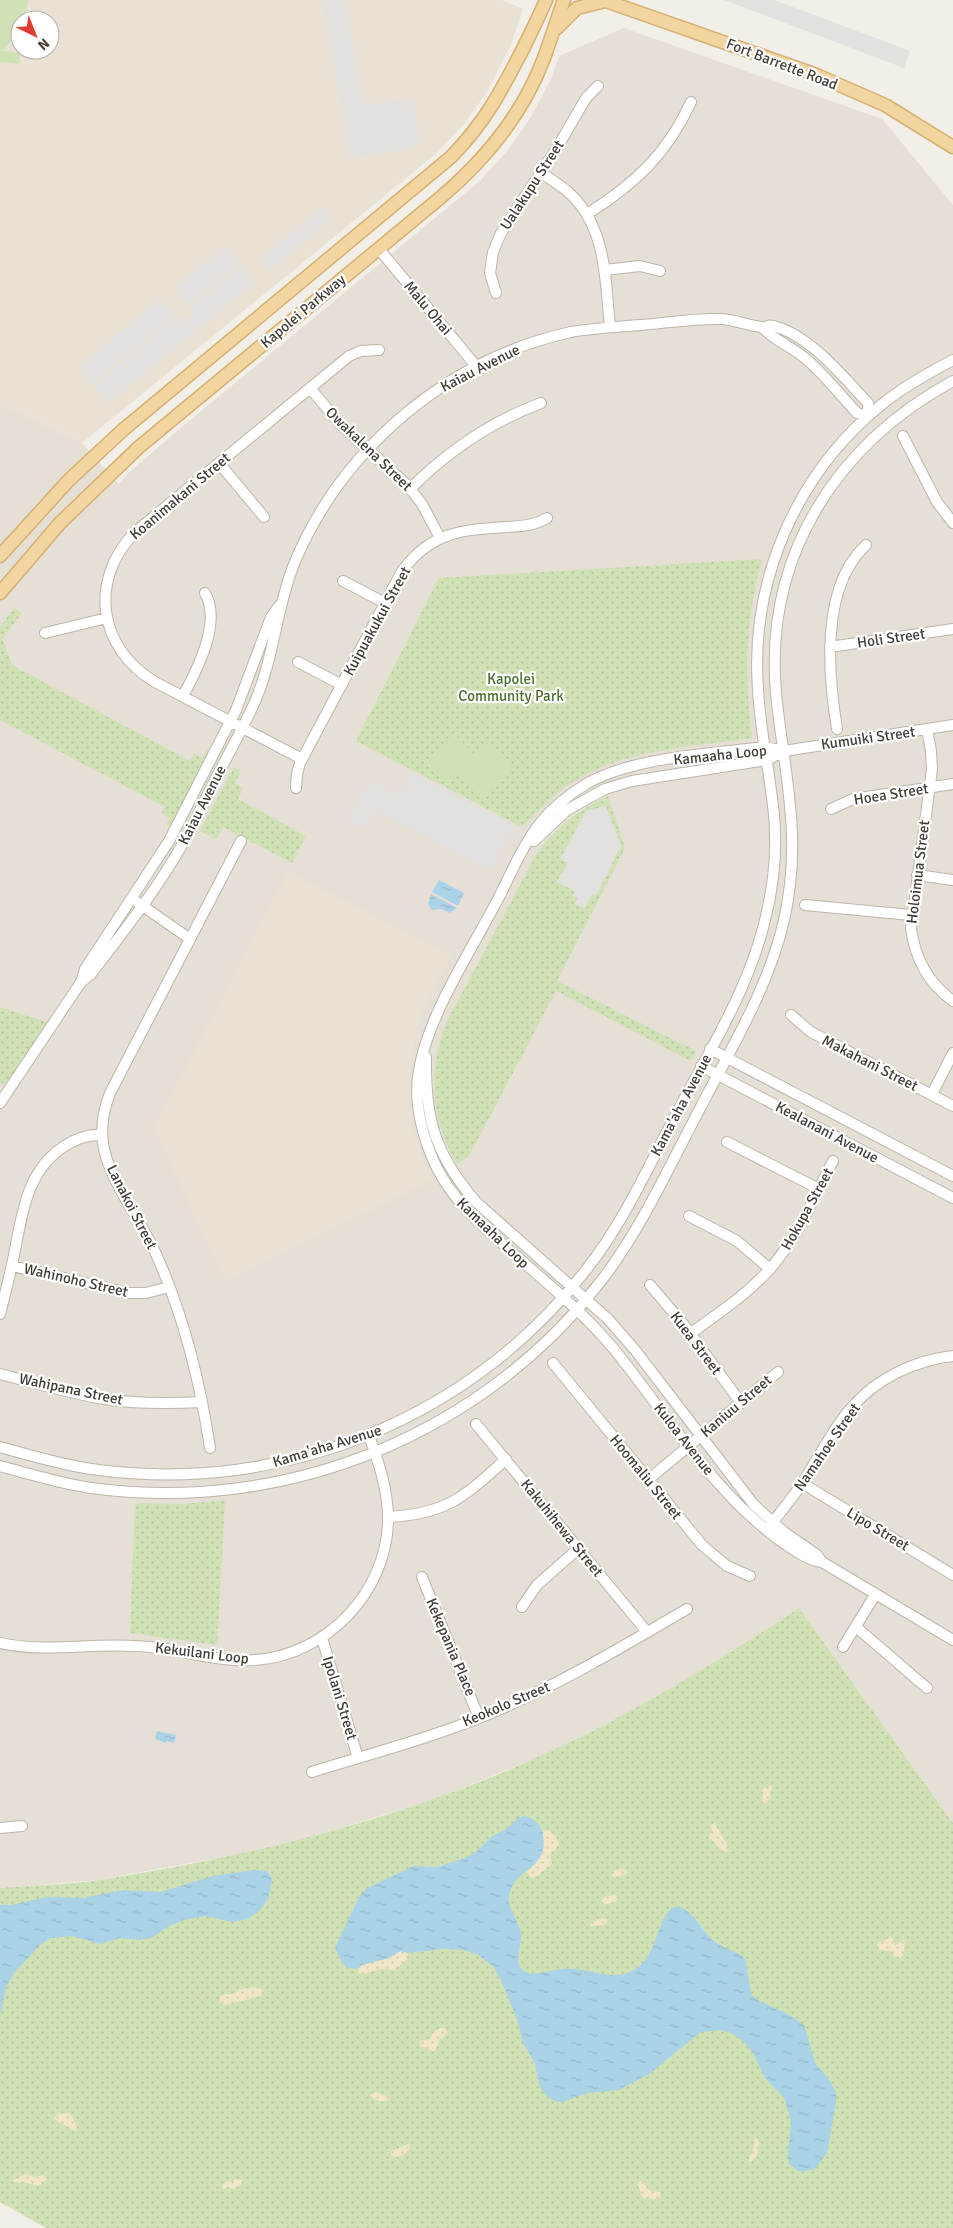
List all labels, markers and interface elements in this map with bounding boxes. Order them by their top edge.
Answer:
north arrow [10,10,60,60]
street label: Fort Barrette Road [724,34,840,94]
text: N [34,35,53,54]
street label: Ualakupu Street [496,137,568,233]
street label: Kapolei Parkway [257,270,349,352]
street label: Malu Ohai [400,277,456,339]
street label: Kaiau Avenue [437,340,523,396]
street label: Owakalena Street [322,403,416,495]
street label: Koanimakani Street [126,449,234,543]
street label: Kuipuakukui Street [340,563,414,679]
street label: Holi Street [856,624,926,652]
park label: Kapolei Community Park [458,670,564,705]
street label: Kumuiki Street [820,722,916,754]
street label: Kamaaha Loop [672,741,768,769]
street label: Kaiau Avenue [174,762,230,848]
street label: Hoea Street [852,779,930,809]
street label: Holoimua Street [903,819,933,925]
street label: Makahani Street [819,1031,921,1095]
street label: Kama'aha Avenue [647,1051,715,1159]
street label: Kealanani Avenue [772,1097,882,1167]
street label: Lanakoi Street [103,1162,161,1252]
street label: Hokupa Street [777,1165,837,1253]
street label: Kamaaha Loop [453,1194,533,1272]
street label: Wahinoho Street [22,1259,130,1301]
street label: Kuea Street [666,1308,726,1378]
street label: Wahipana Street [17,1369,125,1409]
street label: Kaniuu Street [697,1371,775,1441]
street label: Kuloa Avenue [650,1399,718,1479]
street label: Namahoe Street [790,1400,864,1494]
street label: Kama'aha Avenue [270,1421,384,1471]
street label: Hoomaliu Street [606,1431,686,1523]
street label: Kakuhihewa Street [517,1476,607,1580]
street label: Lipo Street [843,1503,913,1555]
street label: Kekepania Place [422,1595,480,1699]
street label: Kekuilani Loop [154,1638,250,1668]
street label: Ipolani Street [319,1654,361,1742]
street label: Keokolo Street [459,1677,553,1731]

